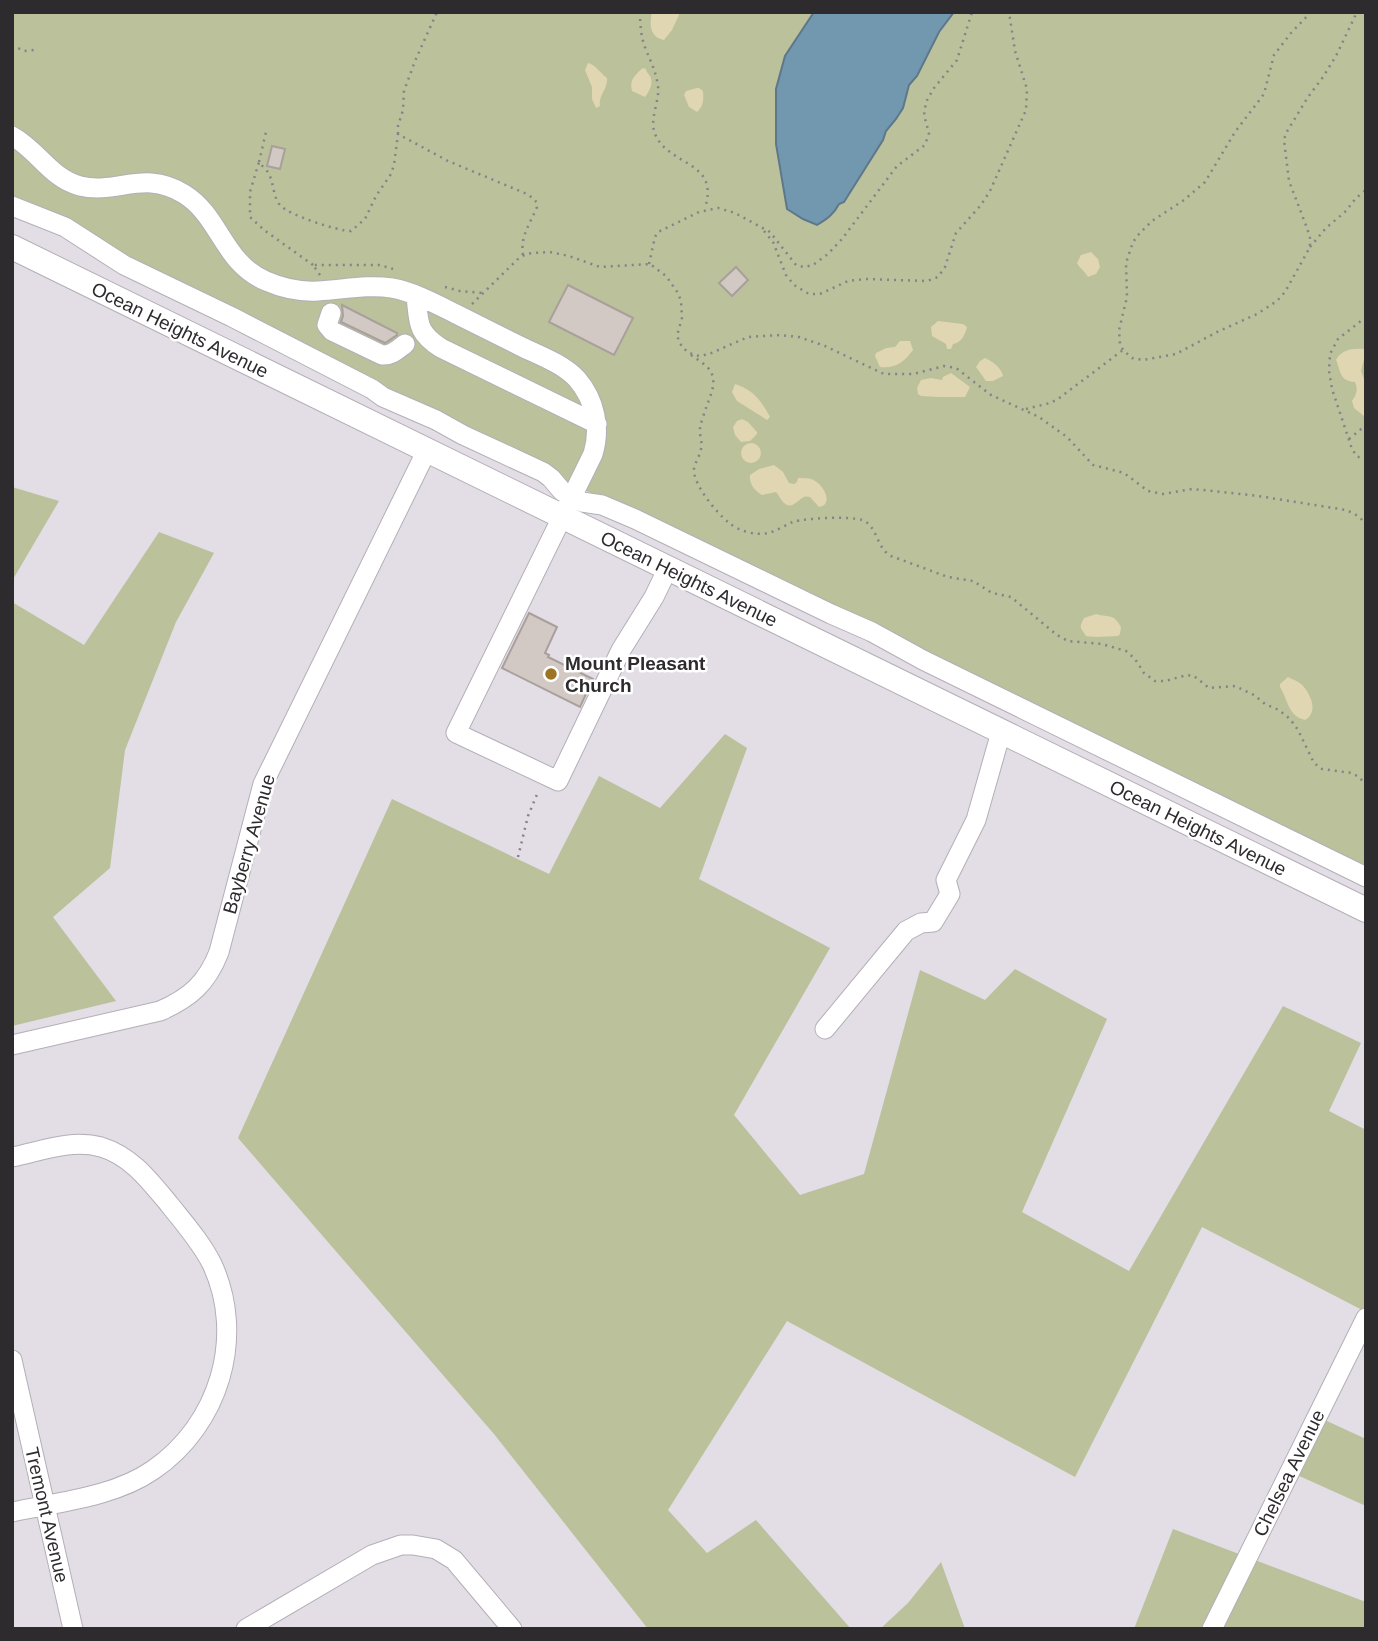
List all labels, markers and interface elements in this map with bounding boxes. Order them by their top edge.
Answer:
street label: Ocean Heights Avenue [88,278,272,382]
street label: Ocean Heights Avenue [597,527,781,631]
place label: Mount Pleasant Church [565,653,706,696]
marker: Mount Pleasant Church [543,666,559,682]
street label: Bayberry Avenue [219,772,279,916]
street label: Ocean Heights Avenue [1106,776,1290,880]
street label: Chelsea Avenue [1249,1406,1329,1540]
street label: Tremont Avenue [21,1445,73,1585]

